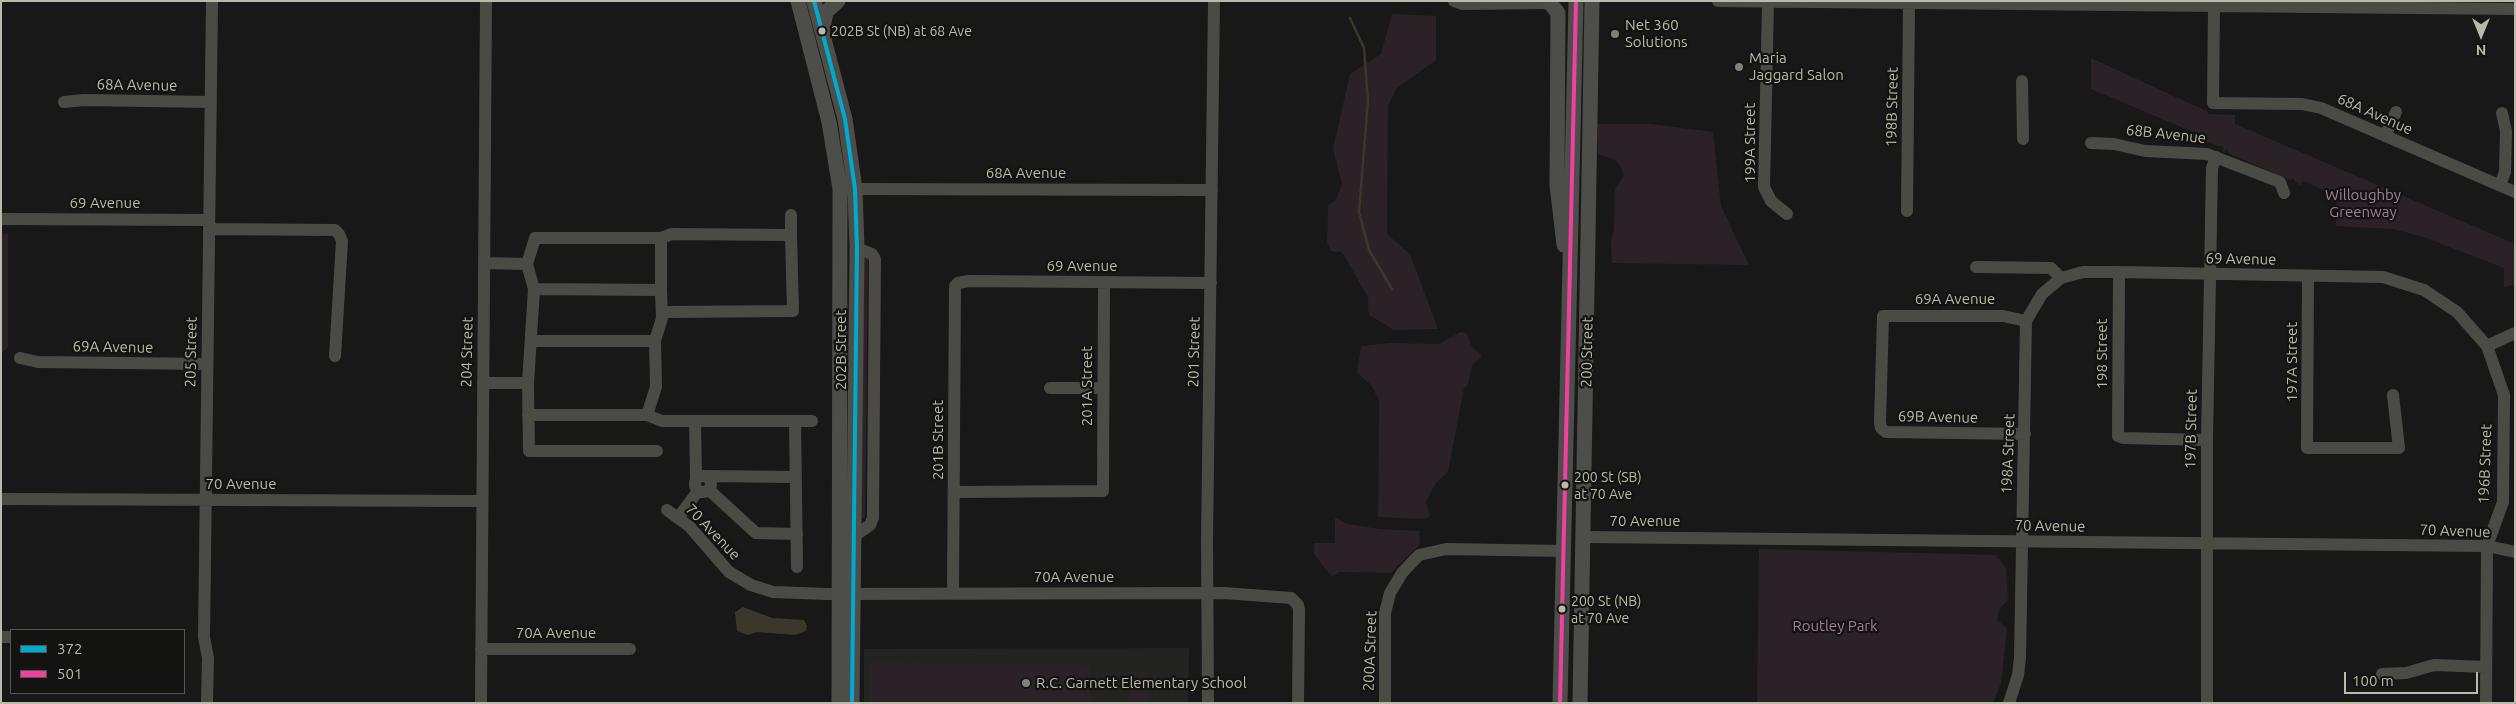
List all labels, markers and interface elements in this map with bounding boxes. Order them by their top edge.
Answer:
north arrow [2456,10,2506,60]
place label: Net 360 Solutions [1625,16,1688,51]
place label: 202B St (NB) at 68 Ave [831,23,972,39]
marker: 202B St (NB) at 68 Ave [817,26,827,36]
marker: Net 360 Solutions [1609,28,1621,40]
text: N [2476,42,2486,58]
place label: Maria Jaggard Salon [1749,49,1844,84]
marker: Maria Jaggard Salon [1733,61,1745,73]
street label: 198B Street [1882,67,1902,147]
street label: 68A Avenue [97,75,177,95]
street label: 68A Avenue [2335,89,2415,139]
street label: 199A Street [1741,103,1759,183]
street label: 68B Avenue [2125,121,2207,147]
street label: 68A Avenue [986,164,1066,182]
park label: Willoughby Greenway [2325,186,2401,221]
street label: 69 Avenue [70,194,140,212]
street label: 69 Avenue [2205,249,2277,269]
street label: 69 Avenue [1047,257,1117,275]
street label: 69A Avenue [1915,290,1995,308]
street label: 202B Street [832,310,850,390]
street label: 205 Street [181,317,201,387]
street label: 204 Street [457,317,477,387]
street label: 201 Street [1184,317,1204,387]
street label: 200 Street [1577,317,1597,387]
street label: 198 Street [2093,319,2111,389]
street label: 197A Street [2283,322,2301,402]
street label: 69A Avenue [73,337,153,357]
street label: 201A Street [1078,346,1096,426]
street label: 197B Street [2181,389,2201,469]
street label: 201B Street [929,400,947,480]
street label: 69B Avenue [1898,407,1978,427]
street label: 198A Street [1998,413,2018,495]
street label: 196B Street [2475,424,2495,504]
place label: 200 St (SB) at 70 Ave [1574,469,1642,502]
street label: 70 Avenue [206,475,276,493]
marker: 200 St (SB) at 70 Ave [1560,480,1570,490]
street label: 70 Avenue [682,500,744,564]
street label: 70 Avenue [1610,512,1680,530]
street label: 70 Avenue [2014,516,2086,536]
street label: 70 Avenue [2419,521,2491,541]
street label: 70A Avenue [1034,568,1114,586]
place label: 200 St (NB) at 70 Ave [1571,593,1641,626]
marker: 200 St (NB) at 70 Ave [1557,604,1567,614]
street label: 200A Street [1360,610,1380,692]
park label: Routley Park [1792,617,1878,635]
street label: 70A Avenue [516,624,596,642]
legend [10,629,185,694]
text: 372 [57,640,82,657]
scale bar [2346,662,2480,694]
text: 501 [57,665,82,682]
text: 100 m [2352,672,2394,689]
place label: R.C. Garnett Elementary School [1036,674,1247,692]
marker: R.C. Garnett Elementary School [1020,677,1032,689]

